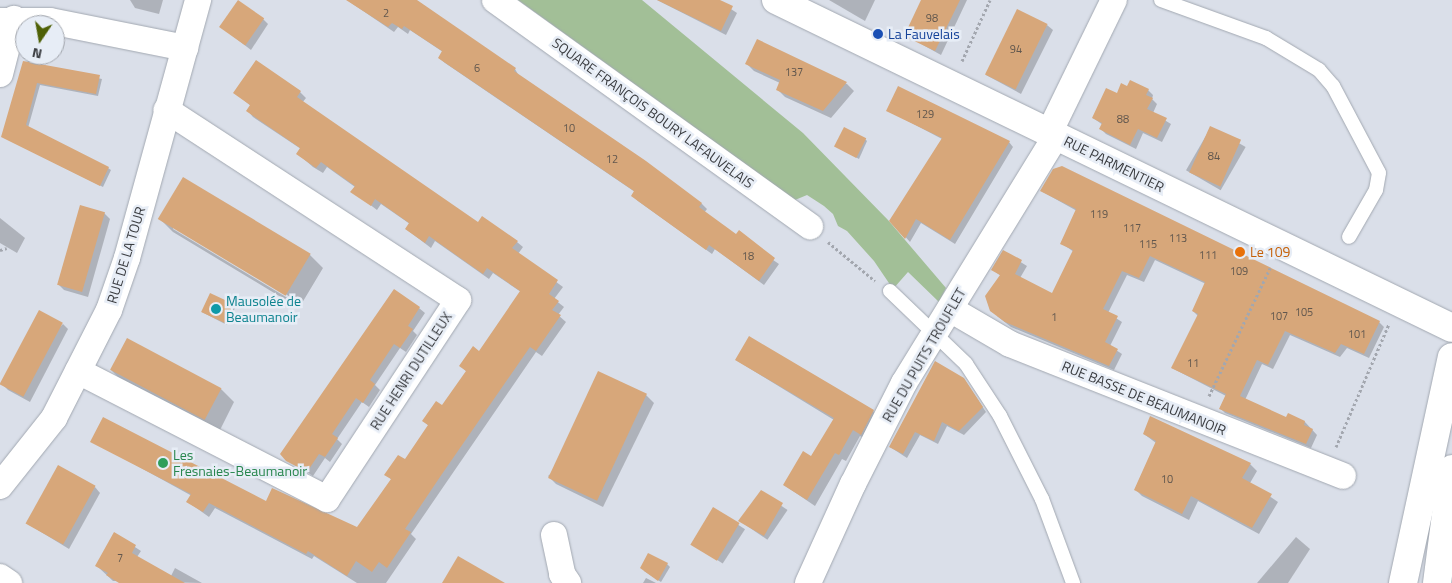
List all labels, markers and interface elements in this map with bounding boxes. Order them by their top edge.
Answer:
house number: 2 [383,6,389,20]
house number: 98 [926,11,938,25]
north arrow [15,15,65,65]
place label: La Fauvelais [888,26,960,42]
marker: La Fauvelais [872,28,884,40]
street label: SQUARE FRANÇOIS BOURY LAFAUVELAIS [549,34,757,192]
house number: 94 [1010,42,1022,56]
text: N [30,43,44,65]
house number: 6 [474,61,480,75]
house number: 137 [785,65,803,79]
house number: 129 [916,107,934,121]
house number: 88 [1117,112,1129,126]
house number: 10 [563,121,575,135]
street label: RUE PARMENTIER [1061,132,1167,196]
house number: 84 [1208,149,1220,163]
house number: 12 [606,152,618,166]
street label: RUE DE LA TOUR [103,205,149,305]
house number: 119 [1090,207,1108,221]
house number: 117 [1123,221,1141,235]
house number: 113 [1169,231,1187,245]
house number: 115 [1139,237,1157,251]
place label: Le 109 [1250,244,1290,260]
marker: Le 109 [1234,246,1246,258]
house number: 111 [1199,248,1217,262]
house number: 18 [742,249,754,263]
house number: 109 [1230,264,1248,278]
street label: RUE DU PUITS TROUFLET [879,285,969,425]
place label: Mausolée de Beaumanoir [226,293,301,326]
marker: Mausolée de Beaumanoir [210,303,222,315]
house number: 105 [1295,305,1313,319]
street label: RUE HENRI DUTILLEUX [367,309,455,433]
house number: 107 [1270,309,1288,323]
house number: 1 [1051,310,1057,324]
house number: 101 [1348,327,1366,341]
house number: 11 [1187,356,1199,370]
street label: RUE BASSE DE BEAUMANOIR [1059,357,1229,439]
place label: Les Fresnaies-Beaumanoir [173,447,307,480]
marker: Les Fresnaies-Beaumanoir [157,457,169,469]
house number: 10 [1161,472,1173,486]
house number: 7 [117,551,123,565]

